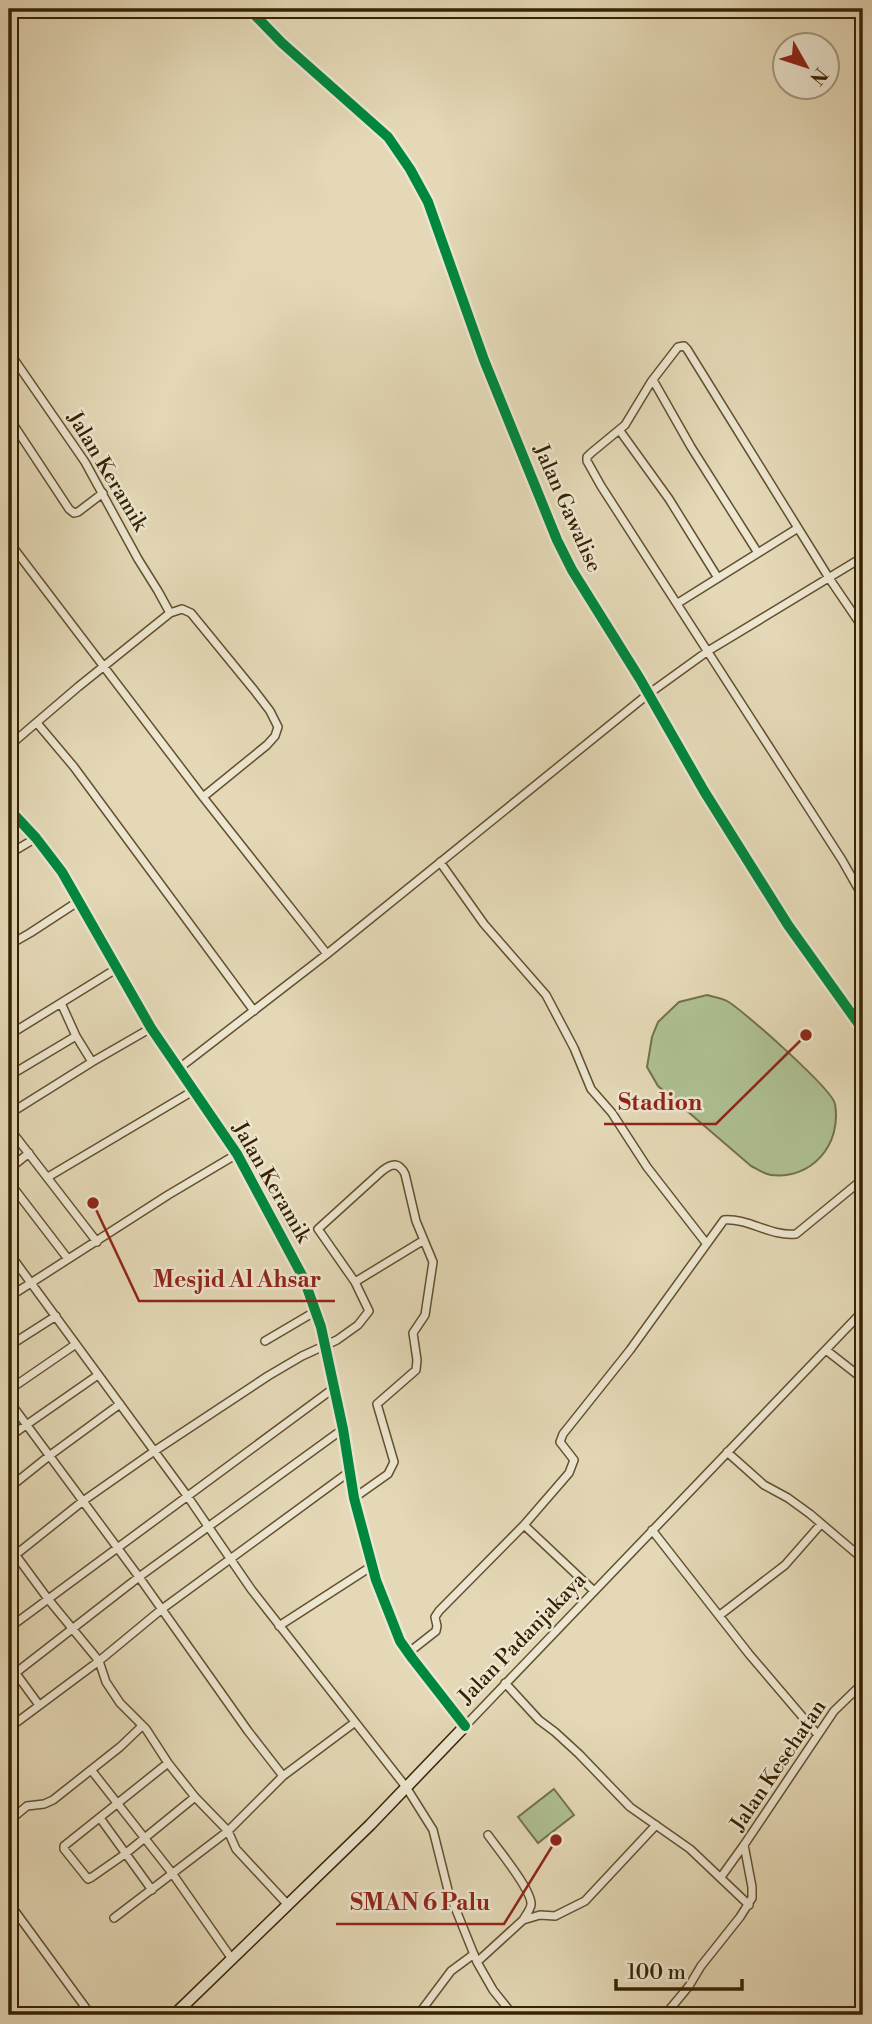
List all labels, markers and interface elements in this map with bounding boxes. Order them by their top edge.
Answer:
north arrow [770,32,840,102]
text: N [804,63,832,89]
street label: Jalan Keramik [61,406,154,537]
street label: Jalan Gawalise [527,439,607,576]
callout: Stadion [604,1080,716,1124]
text: Stadion [618,1089,702,1117]
street label: Jalan Keramik [226,1117,317,1248]
callout: Mesjid Al Ahsar [139,1257,335,1301]
text: Mesjid Al Ahsar [153,1266,321,1294]
street label: Jalan Padanjakaya [453,1567,592,1711]
street label: Jalan Kesehatan [725,1695,833,1837]
callout: SMAN 6 Palu [336,1880,504,1924]
text: SMAN 6 Palu [350,1889,490,1917]
scale bar [616,1947,742,1991]
text: 100 m [627,1960,686,1986]

